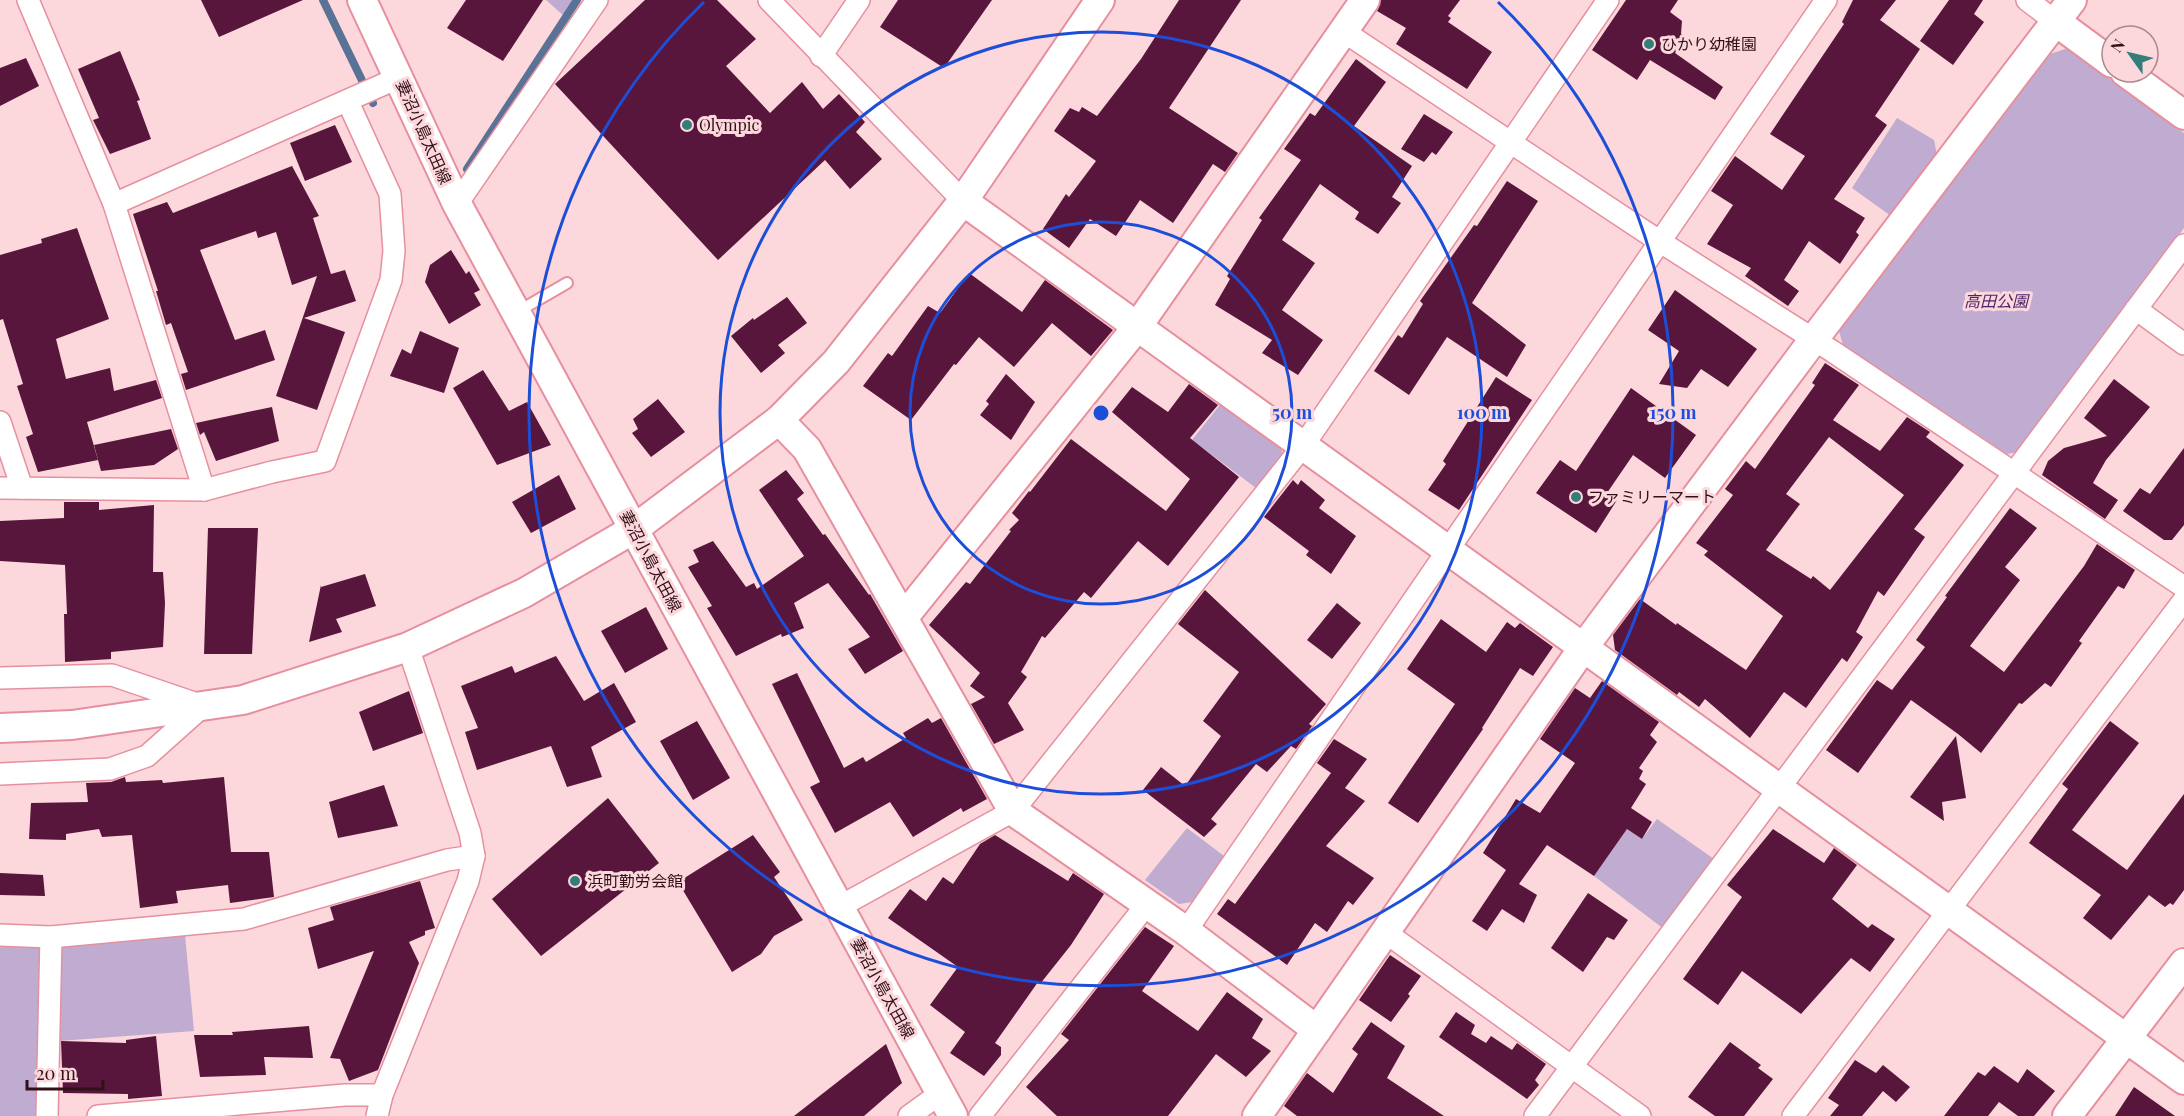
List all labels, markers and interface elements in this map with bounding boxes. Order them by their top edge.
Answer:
north arrow [2100,24,2160,84]
place label: ひかり幼稚園 [1661,33,1757,54]
text: N [2105,34,2129,56]
marker: ひかり幼稚園 [1642,37,1656,51]
street label: 妻沼小島太田線 [392,76,457,187]
place label: Olympic [699,114,760,135]
marker: Olympic [680,118,694,132]
park label: 高田公園 [1964,290,2030,311]
text: 50 m [1272,400,1313,424]
text: 100 m [1457,400,1508,424]
text: 150 m [1649,400,1697,424]
centre of rings [1091,403,1111,423]
place label: ファミリーマート [1588,486,1716,507]
marker: ファミリーマート [1569,490,1583,504]
street label: 妻沼小島太田線 [616,506,687,615]
place label: 浜町勤労会館 [587,870,683,891]
marker: 浜町勤労会館 [568,874,582,888]
street label: 妻沼小島太田線 [847,934,920,1042]
scale bar [27,1053,104,1091]
text: 20 m [36,1061,76,1085]

